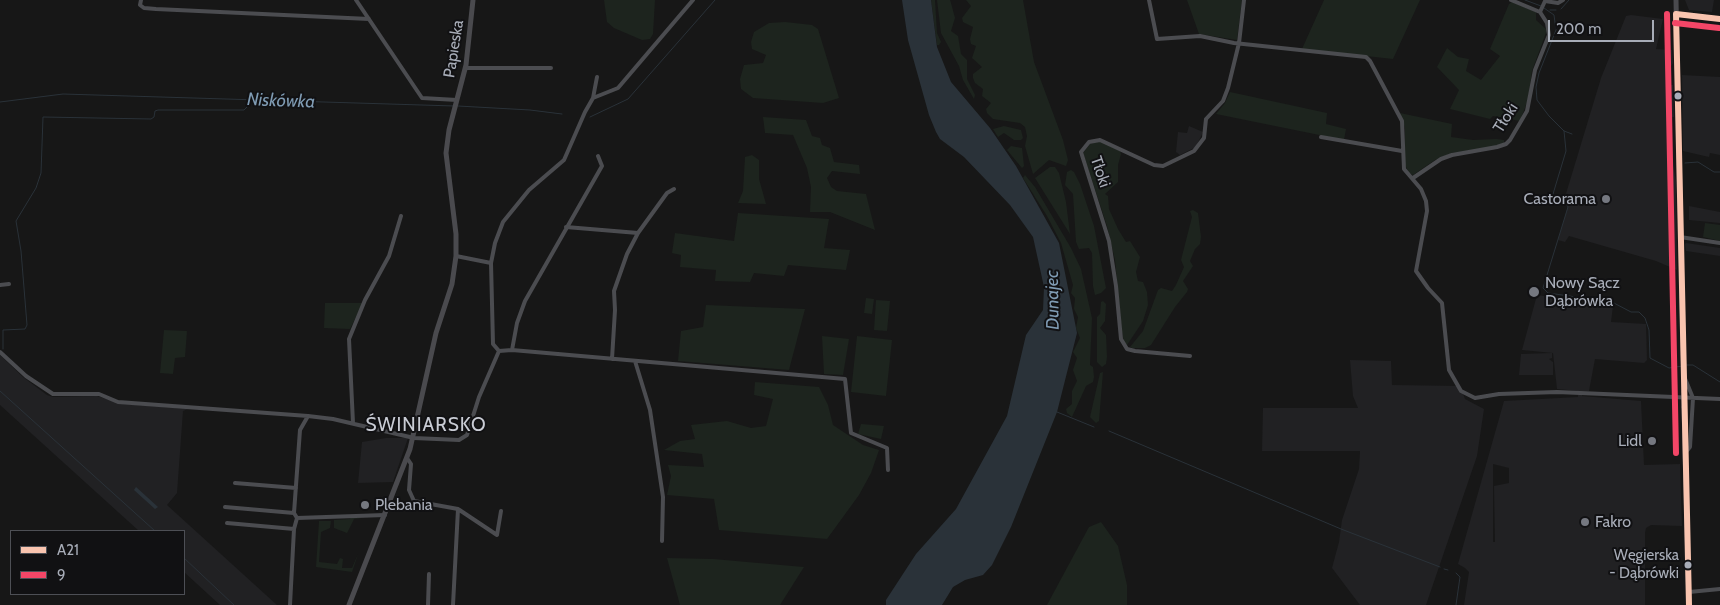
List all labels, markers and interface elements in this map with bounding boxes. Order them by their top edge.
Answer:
scale bar [1550,10,1656,42]
street label: Papieska [440,19,468,79]
text: 200 m [1556,20,1601,38]
water label: Niskówka [246,89,316,113]
unlabelled marker [1673,91,1683,101]
street label: Tłoki [1489,99,1523,137]
street label: Tłoki [1086,154,1114,190]
place label: Castorama [1523,189,1596,209]
marker: Castorama [1600,193,1612,205]
water label: Dunajec [1042,270,1064,330]
place label: Nowy Sącz Dąbrówka [1545,273,1620,311]
marker: Nowy Sącz Dąbrówka [1527,285,1541,299]
district label: ŚWINIARSKO [364,414,488,436]
place label: Lidl [1618,431,1642,451]
marker: Lidl [1646,435,1658,447]
place label: Plebania [375,495,433,515]
marker: Plebania [359,499,371,511]
place label: Fakro [1595,512,1631,532]
marker: Fakro [1579,516,1591,528]
legend [10,530,185,595]
text: A21 [57,541,79,559]
place label: Węgierska - Dąbrówki [1609,547,1679,582]
marker: Węgierska - Dąbrówki [1683,560,1693,570]
text: 9 [57,566,66,584]

